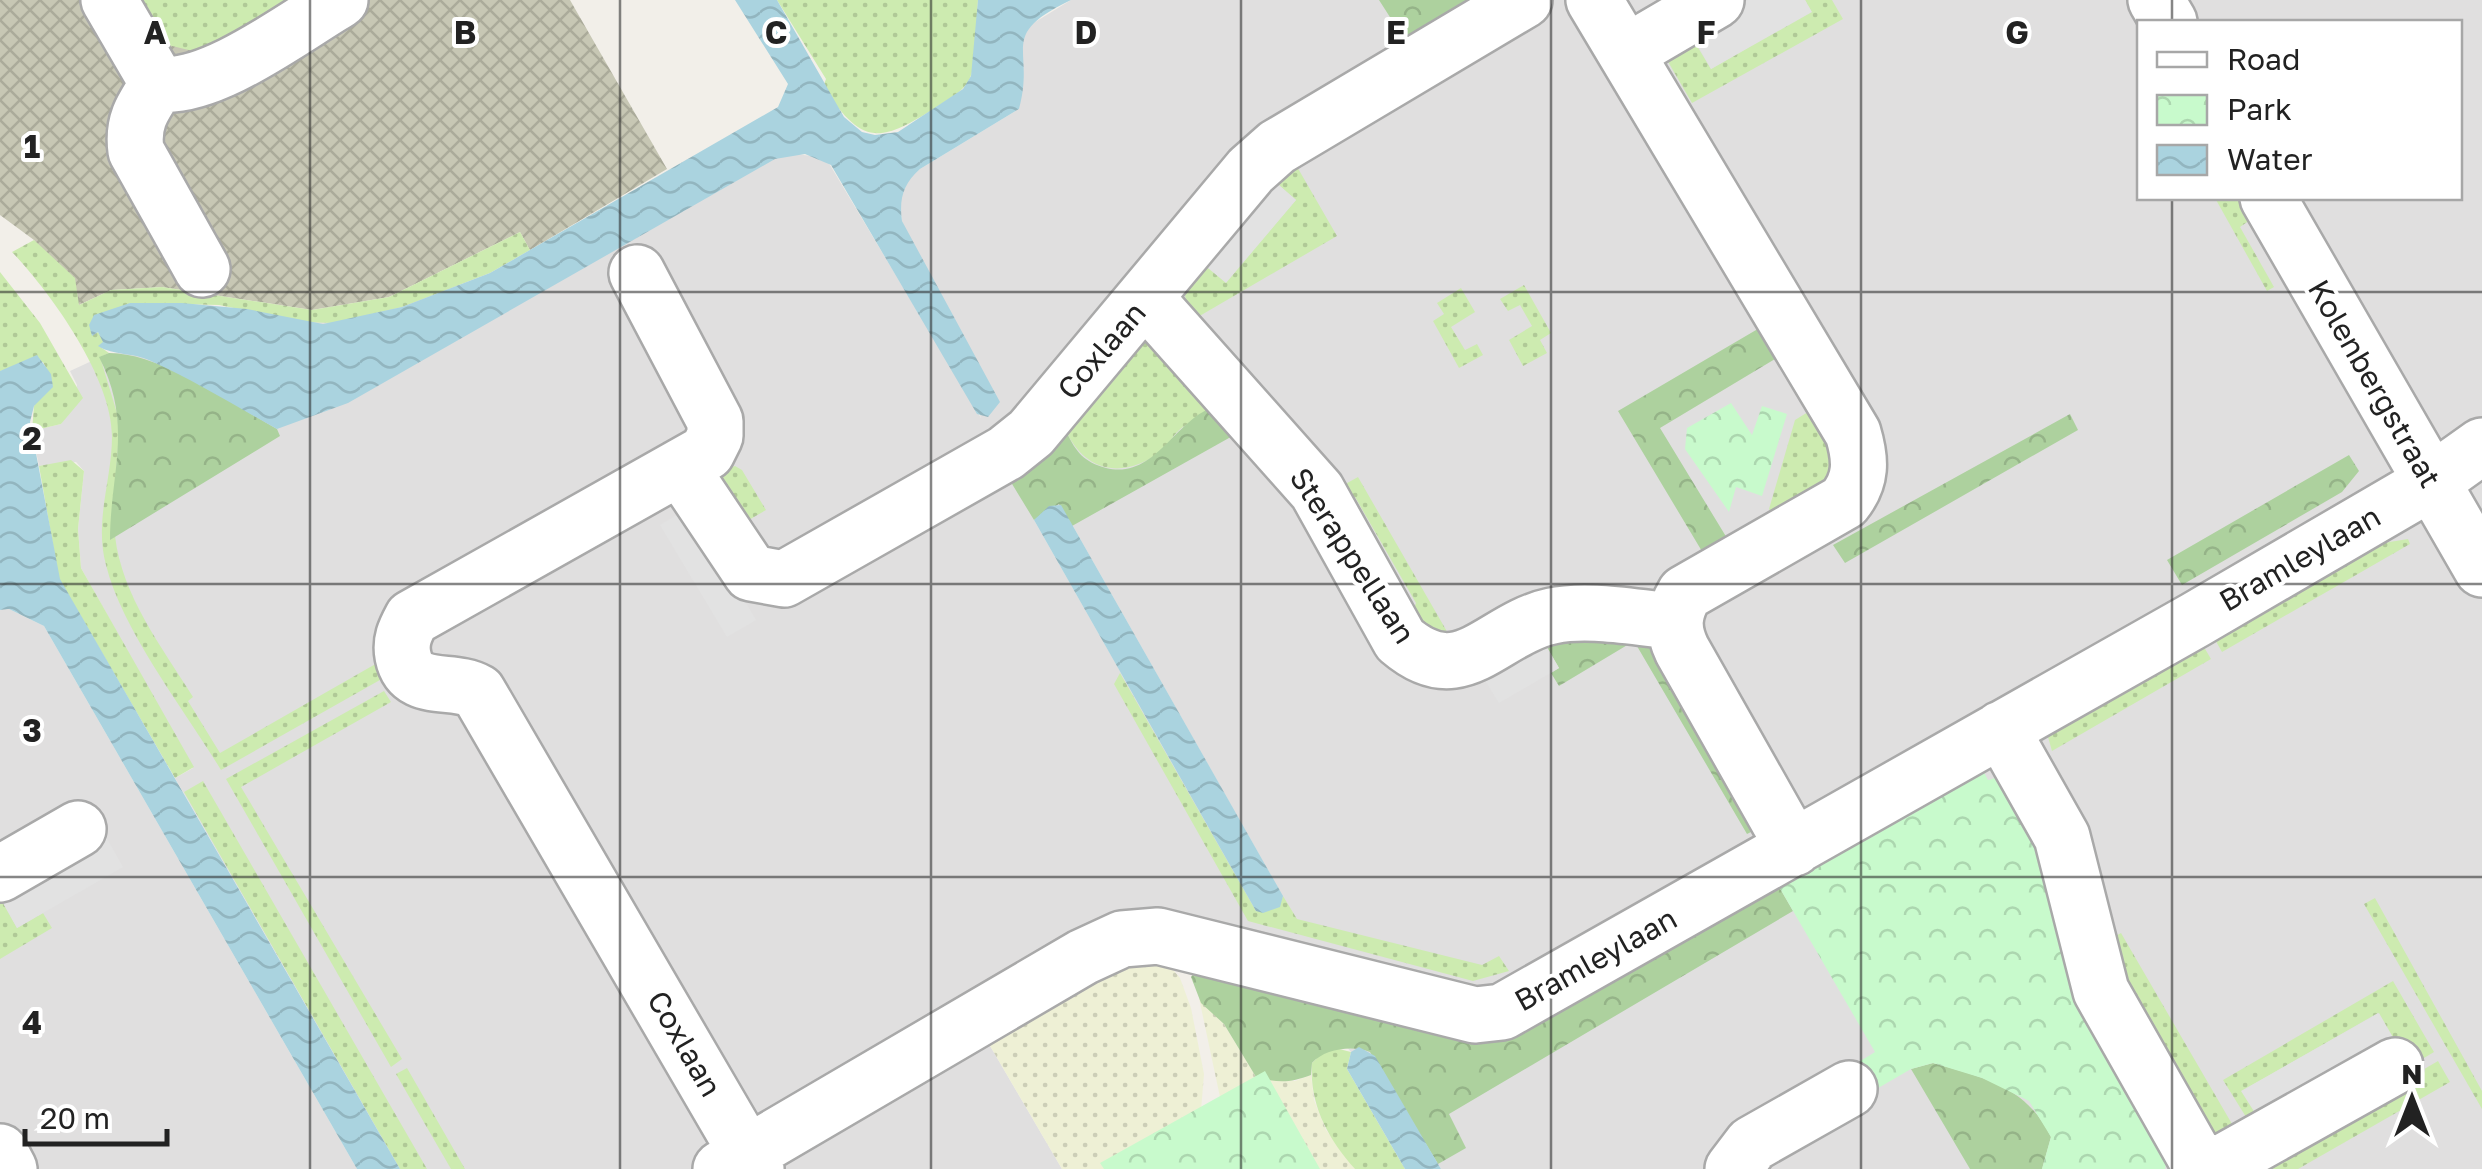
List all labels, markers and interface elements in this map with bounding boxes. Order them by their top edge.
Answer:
text: A [144,13,167,51]
text: B [454,13,476,51]
text: C [765,13,787,51]
text: D [1075,13,1097,51]
text: E [1386,13,1406,51]
text: F [1696,13,1716,51]
text: G [2005,13,2029,51]
legend [2137,20,2462,200]
text: Road [2227,41,2301,77]
text: Park [2227,91,2292,127]
text: 1 [24,127,40,165]
text: Water [2227,141,2313,177]
street label: Kolenbergstraat [2301,273,2449,494]
street label: Coxlaan [1050,295,1153,406]
text: 2 [22,419,42,457]
street label: Sterappellaan [1283,461,1423,650]
street label: Bramleylaan [2213,498,2386,619]
text: 3 [22,711,42,749]
street label: Bramleylaan [1508,900,1683,1018]
street label: Coxlaan [640,984,730,1103]
text: 4 [22,1003,42,1041]
north arrow [2362,1049,2462,1149]
text: N [2401,1057,2423,1090]
scale bar [25,1084,168,1146]
text: 20 m [40,1100,110,1136]

